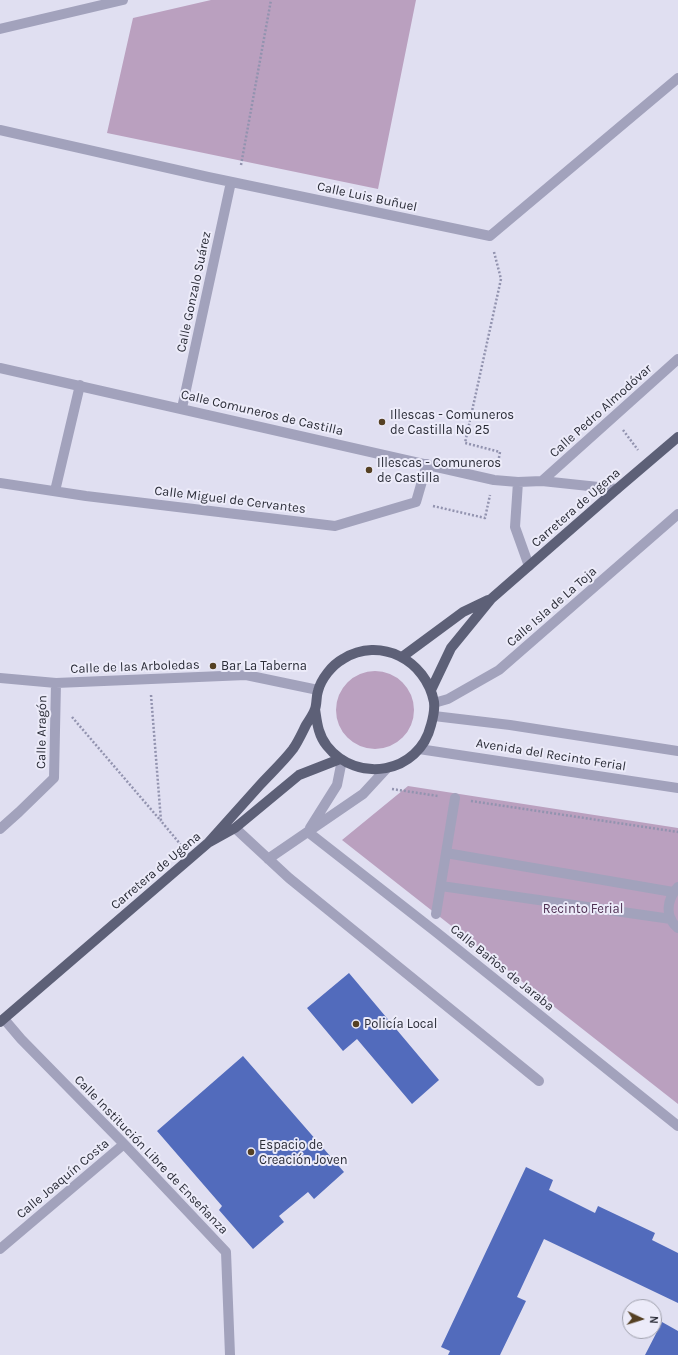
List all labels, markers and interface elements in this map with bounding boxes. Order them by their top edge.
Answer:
street label: Calle Luis Buñuel [316,179,418,215]
street label: Calle Gonzalo Suárez [174,230,214,354]
street label: Calle Pedro Almodóvar [547,361,655,461]
street label: Calle Comuneros de Castilla [179,387,345,439]
place label: Illescas - Comuneros de Castilla Nº 25 [390,407,514,438]
marker: Illescas - Comuneros de Castilla Nº 25 [377,417,387,427]
place label: Illescas - Comuneros de Castilla [377,455,501,486]
marker: Illescas - Comuneros de Castilla [364,465,374,475]
street label: Carretera de Ugena [528,465,624,551]
street label: Calle Miguel de Cervantes [153,483,307,517]
street label: Calle Isla de La Toja [504,564,600,650]
street label: Calle de las Arboledas [70,657,200,677]
place label: Bar La Taberna [221,658,307,674]
marker: Bar La Taberna [208,661,218,671]
street label: Calle Aragón [34,695,50,769]
street label: Avenida del Recinto Ferial [475,735,627,775]
street label: Carretera de Ugena [108,829,204,913]
park label: Recinto Ferial [543,901,623,917]
street label: Calle Baños de Jaraba [447,921,557,1015]
place label: Policía Local [364,1016,437,1032]
marker: Policía Local [351,1019,361,1029]
street label: Calle Institución Libre de Enseñanza [71,1072,231,1238]
street label: Calle Joaquín Costa [14,1136,112,1222]
place label: Espacio de Creación Joven [259,1137,348,1168]
marker: Espacio de Creación Joven [246,1147,256,1157]
north arrow [622,1299,662,1339]
text: N [647,1315,660,1324]

